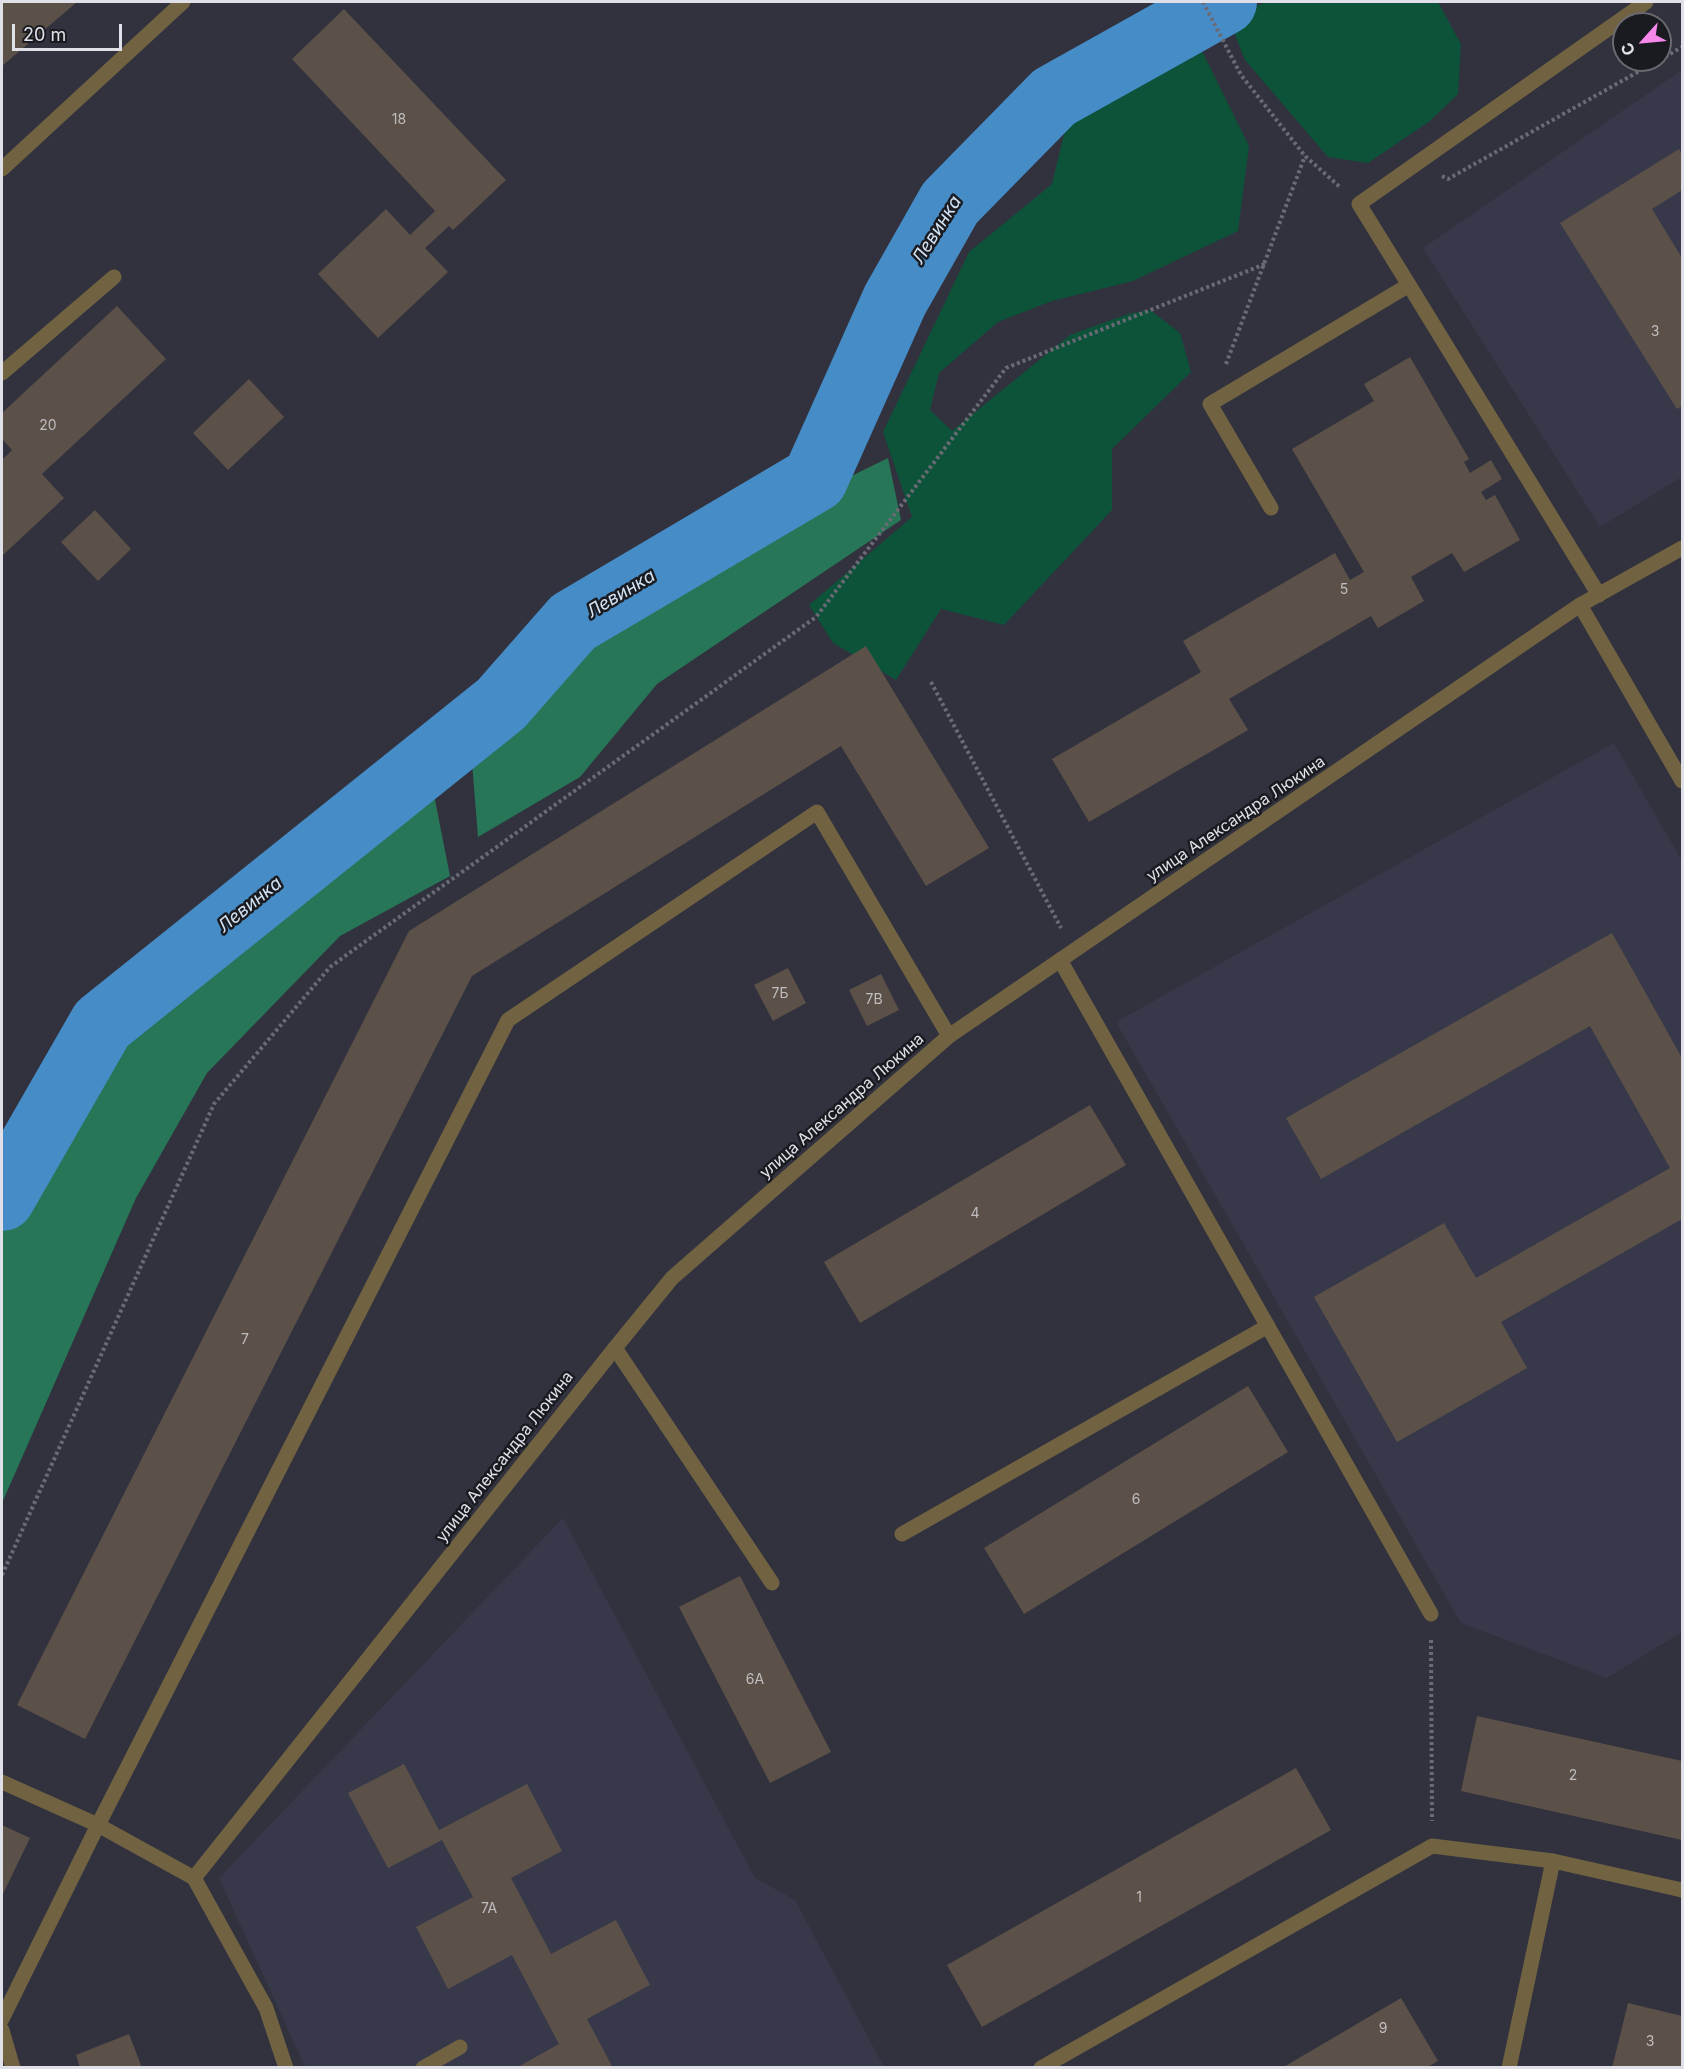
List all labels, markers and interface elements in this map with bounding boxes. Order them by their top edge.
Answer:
scale bar [15,12,124,50]
north arrow [1612,12,1672,72]
text: 20 m [23,24,66,45]
text: С [1616,39,1639,59]
house number: 18 [392,112,406,128]
water label: Левинка [908,192,966,268]
house number: 3 [1651,324,1659,340]
house number: 20 [39,418,57,434]
water label: Левинка [583,565,659,623]
house number: 5 [1340,582,1348,598]
street label: улица Александра Люкина [1143,752,1329,886]
water label: Левинка [214,873,286,937]
house number: 7Б [772,986,788,1002]
house number: 7В [865,992,883,1008]
street label: улица Александра Люкина [756,1030,928,1182]
house number: 4 [970,1206,980,1222]
house number: 7 [241,1332,249,1348]
street label: улица Александра Люкина [432,1368,578,1546]
house number: 6 [1132,1492,1140,1508]
house number: 6А [746,1672,764,1688]
house number: 2 [1569,1768,1577,1784]
house number: 1 [1136,1890,1142,1906]
house number: 7А [481,1901,497,1917]
house number: 9 [1379,2021,1387,2037]
house number: 3 [1646,2034,1654,2050]

